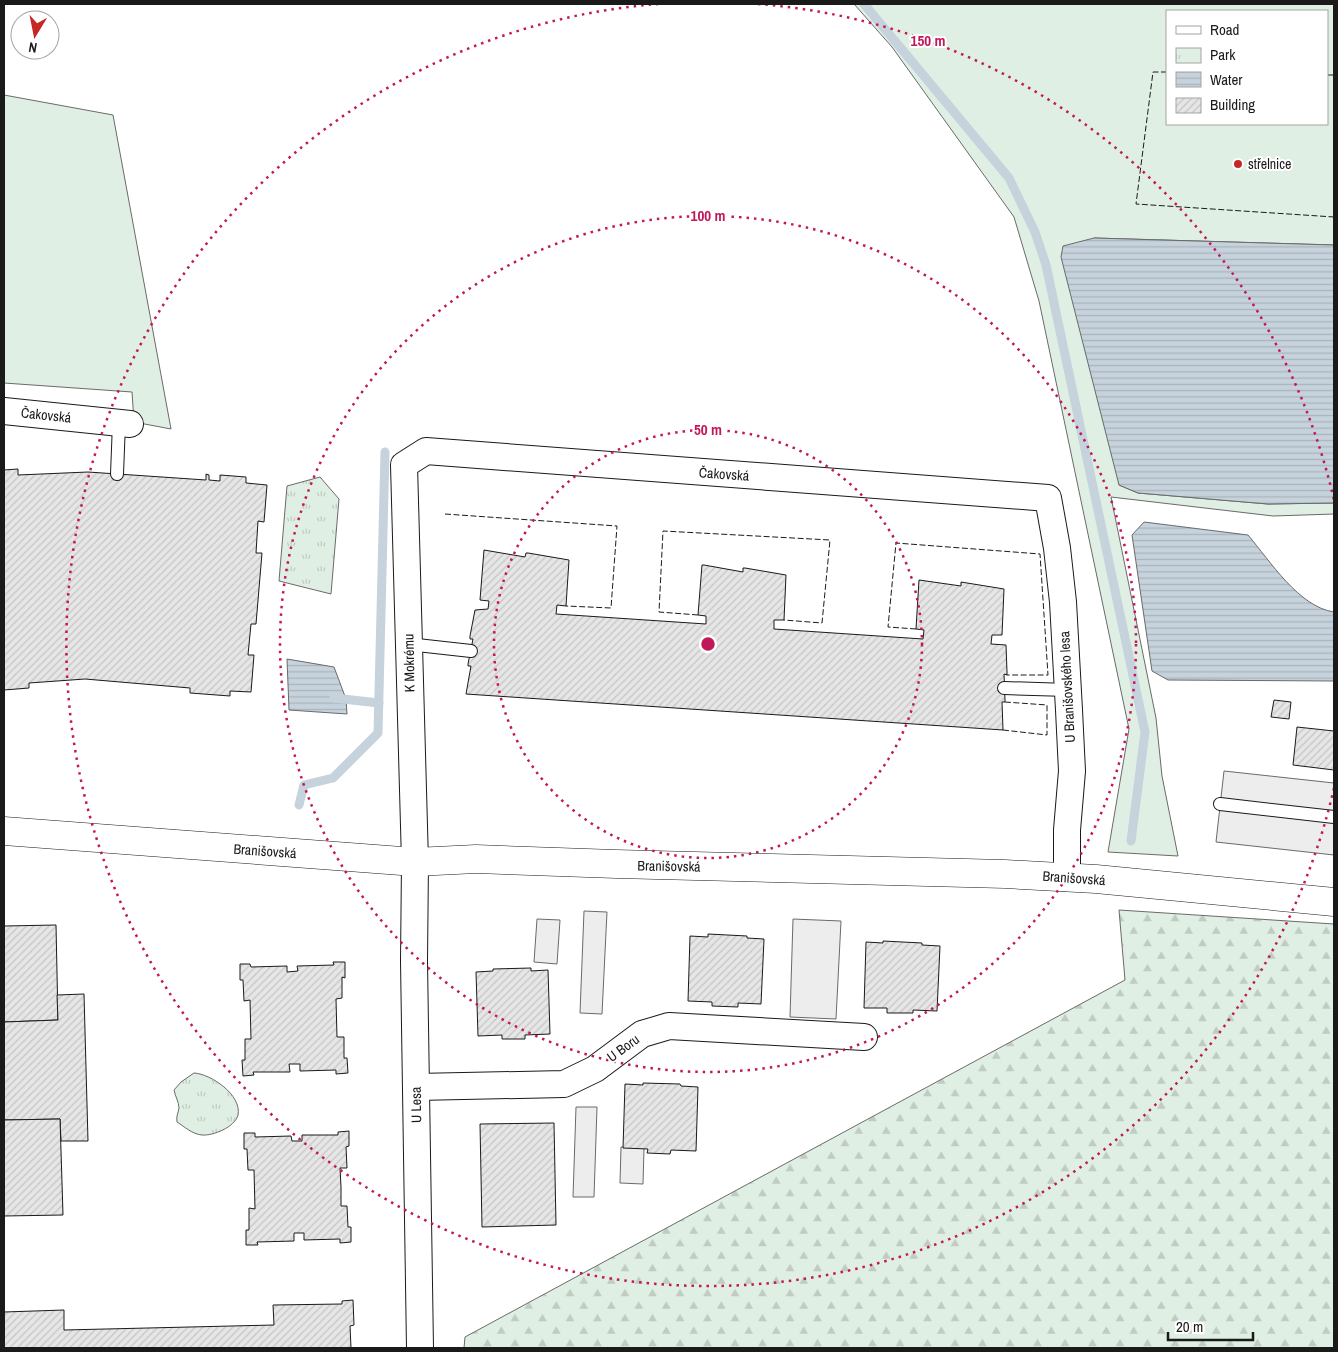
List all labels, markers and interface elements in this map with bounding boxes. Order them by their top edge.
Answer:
north arrow [10,10,60,60]
legend [1166,10,1328,125]
text: Road [1210,19,1239,40]
text: 150 m [911,30,945,51]
text: N [27,38,38,57]
text: Park [1210,44,1236,65]
text: Water [1210,69,1242,90]
text: Building [1210,94,1255,115]
place label: střelnice [1248,155,1291,173]
marker: střelnice [1232,158,1244,170]
text: 100 m [691,205,725,226]
street label: Čakovská [20,403,73,427]
text: 50 m [694,419,722,440]
street label: Čakovská [698,463,750,485]
street label: U Branišovského lesa [1055,630,1079,743]
street label: K Mokrému [399,633,419,693]
centre of rings [699,635,717,653]
street label: Branišovská [233,840,298,862]
street label: Branišovská [637,856,701,876]
street label: Branišovská [1042,867,1107,889]
street label: U Boru [603,1030,643,1066]
street label: U Lesa [407,1086,425,1123]
scale bar [1168,1310,1253,1342]
text: 20 m [1176,1316,1203,1337]

